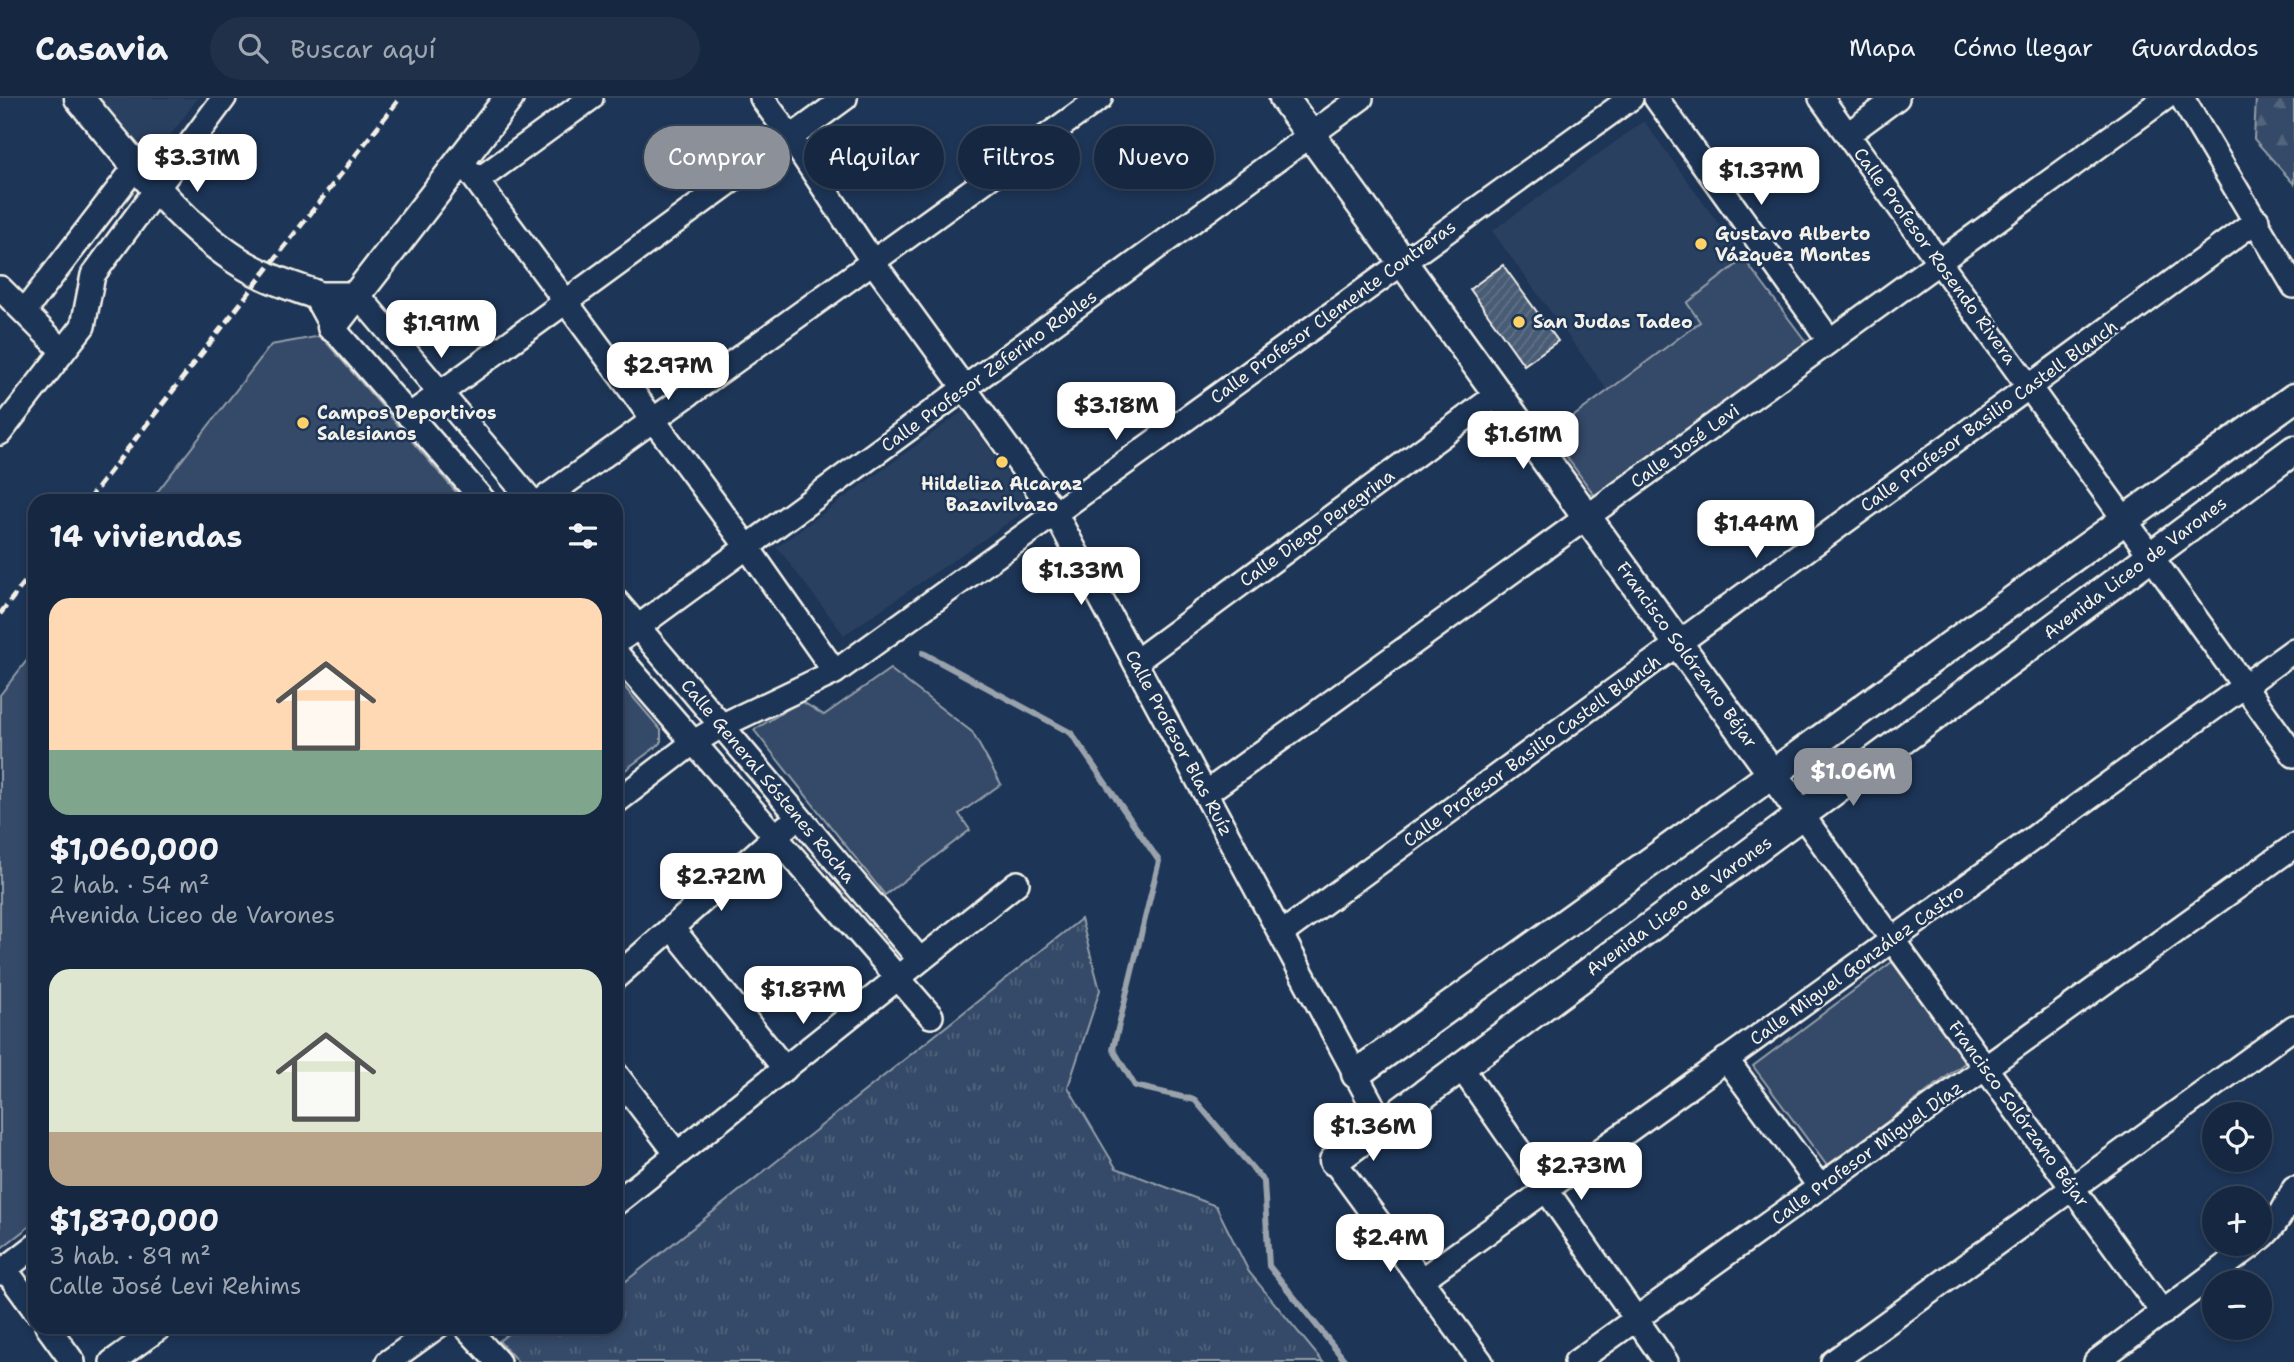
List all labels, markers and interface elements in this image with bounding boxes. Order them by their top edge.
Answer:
search box [210,17,700,80]
text: Casavia [35,26,168,71]
icon: search [234,29,272,67]
text: Buscar aquí [290,31,436,66]
text: Mapa [1849,32,1915,64]
text: Cómo llegar [1953,32,2093,64]
text: Guardados [2131,32,2259,64]
chip: Comprar [644,126,790,189]
chip: Alquilar [804,126,944,189]
chip: Filtros [958,126,1080,189]
chip: Nuevo [1094,126,1214,189]
pin: $3.31M [140,134,254,194]
text: $3.31M [154,142,240,172]
street label: Calle Profesor Rosendo Rivera [1848,143,2022,369]
pin: $1.37M [1704,148,1818,207]
text: $1.37M [1718,155,1804,185]
street label: Calle Profesor Clemente Contreras [1205,215,1461,409]
place label: Gustavo Alberto Vázquez Montes [1715,222,1871,267]
marker: Gustavo Alberto Vázquez Montes [1693,236,1709,252]
street label: Calle Profesor Zeferino Robles [876,285,1102,457]
pin: $1.91M [384,300,498,360]
text: $1.91M [402,308,480,338]
place label: San Judas Tadeo [1533,310,1693,334]
marker: San Judas Tadeo [1511,314,1527,330]
street label: Calle Profesor Basilio Castell Blanch [1855,314,2123,518]
pin: $2.97M [611,342,725,402]
text: $2.97M [623,350,713,380]
pin: $3.18M [1059,382,1173,442]
text: $3.18M [1073,390,1159,420]
street label: Calle José Levi [1626,398,1744,494]
place label: Campos Deportivos Salesianos [317,401,496,446]
pin: $1.61M [1466,412,1580,471]
marker: Campos Deportivos Salesianos [295,415,311,431]
text: $1.61M [1484,419,1562,449]
marker: Hildeliza Alcaraz Bazavilvazo [994,454,1010,470]
street label: Calle Diego Peregrina [1235,464,1399,592]
place label: Hildeliza Alcaraz Bazavilvazo [921,472,1083,517]
street label: Avenida Liceo de Varones [2038,491,2232,645]
pin: $1.44M [1699,500,1813,560]
text: $1.44M [1713,508,1799,538]
text: 14 viviendas [49,516,242,557]
icon: filters [564,517,602,555]
pin: $1.33M [1024,547,1138,607]
text: $1.33M [1038,555,1124,585]
street label: Francisco Solórzano Béjar [1611,557,1763,753]
icon: home [263,643,389,769]
street label: Calle Profesor Blas Ruíz [1120,646,1238,840]
street label: Calle Profesor Basilio Castell Blanch [1398,649,1666,853]
street label: Calle General Sóstenes Rocha [675,674,861,888]
pin: $1.06M [1796,748,1910,808]
text: $1.06M [1810,756,1896,786]
text: $1,060,000 [49,829,219,870]
street label: Avenida Liceo de Varones [1581,830,1777,982]
pin: $2.72M [664,854,778,913]
text: $2.72M [676,861,766,891]
text: 2 hab. · 54 m² [49,870,209,900]
street label: Calle Miguel González Castro [1745,879,1969,1051]
text: Avenida Liceo de Varones [49,900,335,930]
pin: $1.87M [746,967,860,1026]
text: $1.87M [760,974,846,1004]
icon: home [263,1014,389,1140]
street label: Francisco Solórzano Béjar [1943,1016,2095,1212]
street label: Calle Profesor Miguel Díaz [1767,1075,1967,1231]
map controls [2202,1102,2272,1340]
button: locate [2202,1102,2272,1172]
pin: $1.36M [1316,1104,1430,1163]
text: $1.36M [1330,1111,1416,1141]
pin: $2.73M [1524,1142,1638,1202]
text: $2.73M [1536,1150,1626,1180]
button: + [2202,1186,2272,1256]
text: $1,870,000 [49,1200,219,1241]
pin: $2.4M [1341,1214,1439,1274]
text: $2.4M [1352,1222,1428,1252]
text: 3 hab. · 89 m² [49,1241,211,1271]
button: − [2202,1270,2272,1340]
text: Calle José Levi Rehims [49,1271,301,1301]

